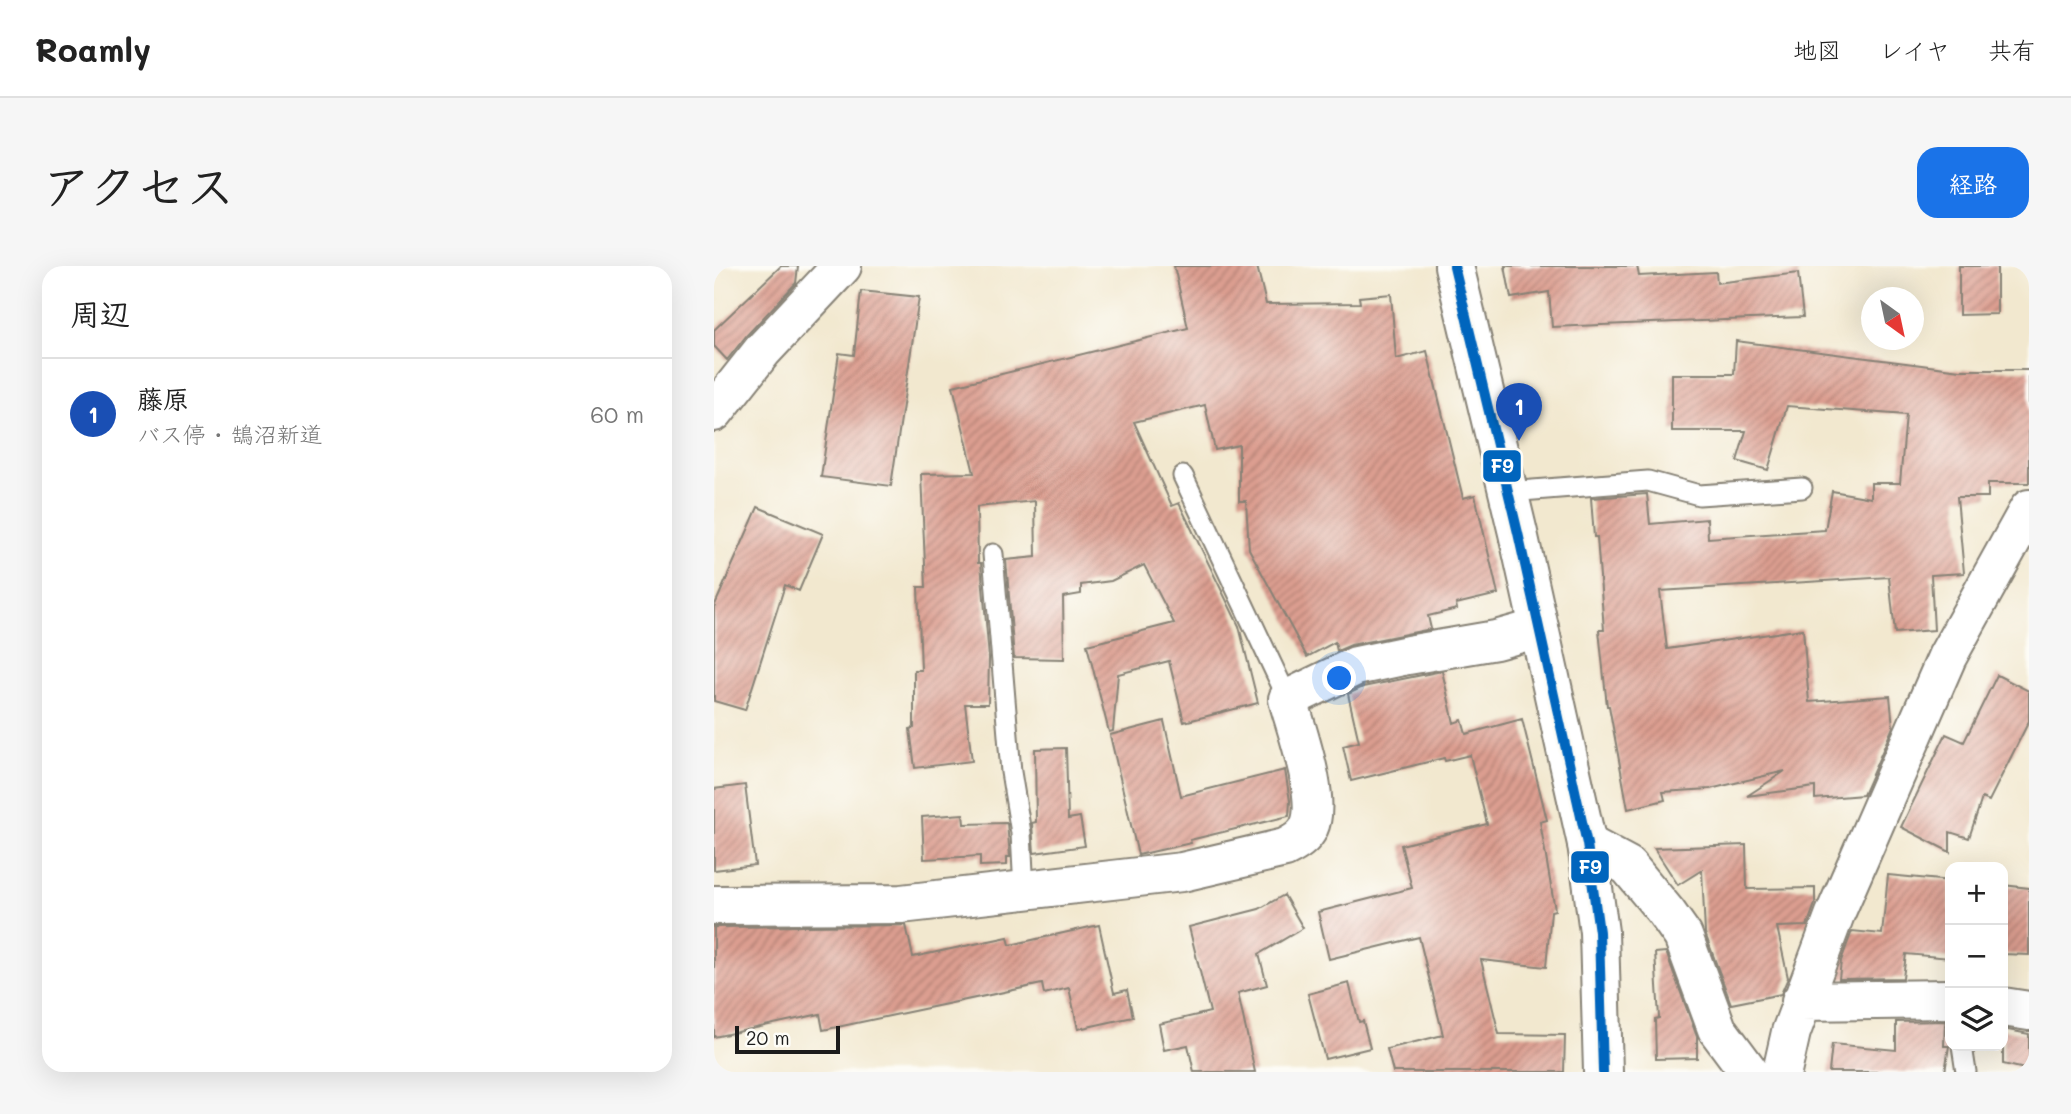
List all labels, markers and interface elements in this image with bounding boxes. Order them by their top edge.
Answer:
text: Roamly [35,27,151,70]
text: 地図 [1793,34,1841,65]
text: レイヤ [1879,34,1950,65]
text: 共有 [1988,34,2036,65]
button: 経路 [1917,147,2029,218]
text: アクセス [42,153,235,216]
north arrow [1861,287,1924,350]
text: 周辺 [70,293,130,333]
text: 藤原 [137,382,189,416]
pin: 1 [1496,383,1542,441]
text: 1 [88,399,98,429]
text: 60 m [590,399,644,429]
text: バス停 · 鵠沼新道 [137,419,323,449]
line badge: F9 [1482,449,1522,483]
text: F9 [1490,453,1514,478]
your location [1322,661,1356,695]
line badge: F9 [1570,850,1610,884]
text: F9 [1578,854,1602,879]
map controls [1945,862,2008,1051]
button: + [1945,862,2008,925]
button: − [1945,925,2008,988]
button: layers [1945,988,2008,1051]
scale bar [735,1023,840,1055]
text: 20 m [746,1025,790,1050]

